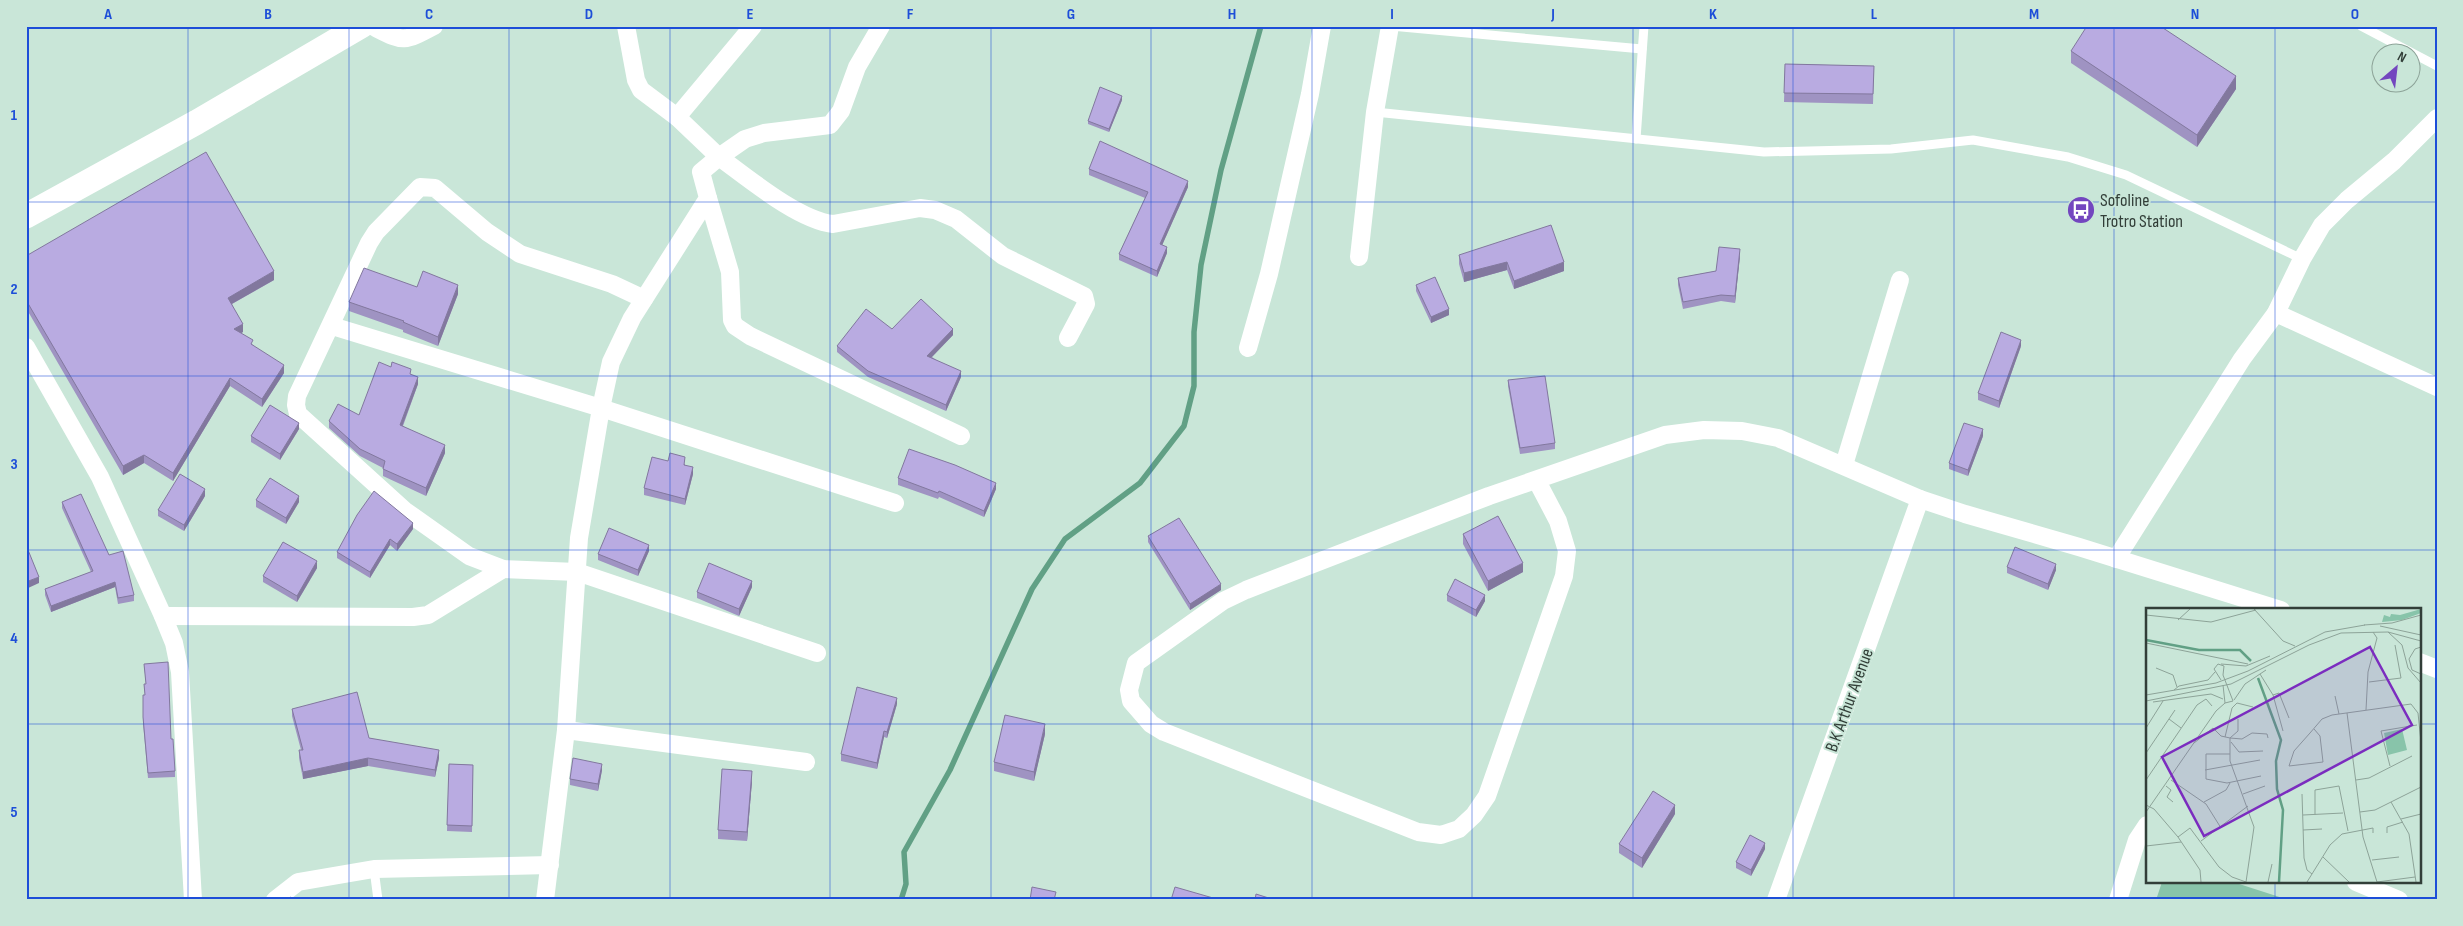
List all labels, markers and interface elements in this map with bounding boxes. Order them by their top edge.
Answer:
text: A [103,5,112,24]
text: B [264,5,272,24]
text: C [425,5,433,24]
text: D [585,5,593,24]
text: E [747,5,754,24]
text: F [907,5,914,24]
text: G [1067,5,1075,24]
text: H [1228,5,1236,24]
text: I [1390,5,1394,24]
text: J [1550,5,1555,24]
text: K [1709,5,1717,24]
text: L [1871,5,1878,24]
text: M [2029,5,2039,24]
text: N [2191,5,2199,24]
text: O [2351,5,2359,24]
north arrow [2370,42,2420,92]
text: N [2395,48,2409,66]
text: 1 [11,106,18,125]
place label: Sofoline Trotro Station [2100,190,2183,232]
bus stop icon: Sofoline Trotro Station [2066,195,2096,225]
text: 2 [10,280,18,299]
text: 3 [10,455,18,474]
inset map [2146,608,2420,884]
text: 4 [10,629,18,648]
street label: B.K Arthur Avenue [1821,646,1878,755]
text: 5 [10,803,18,822]

